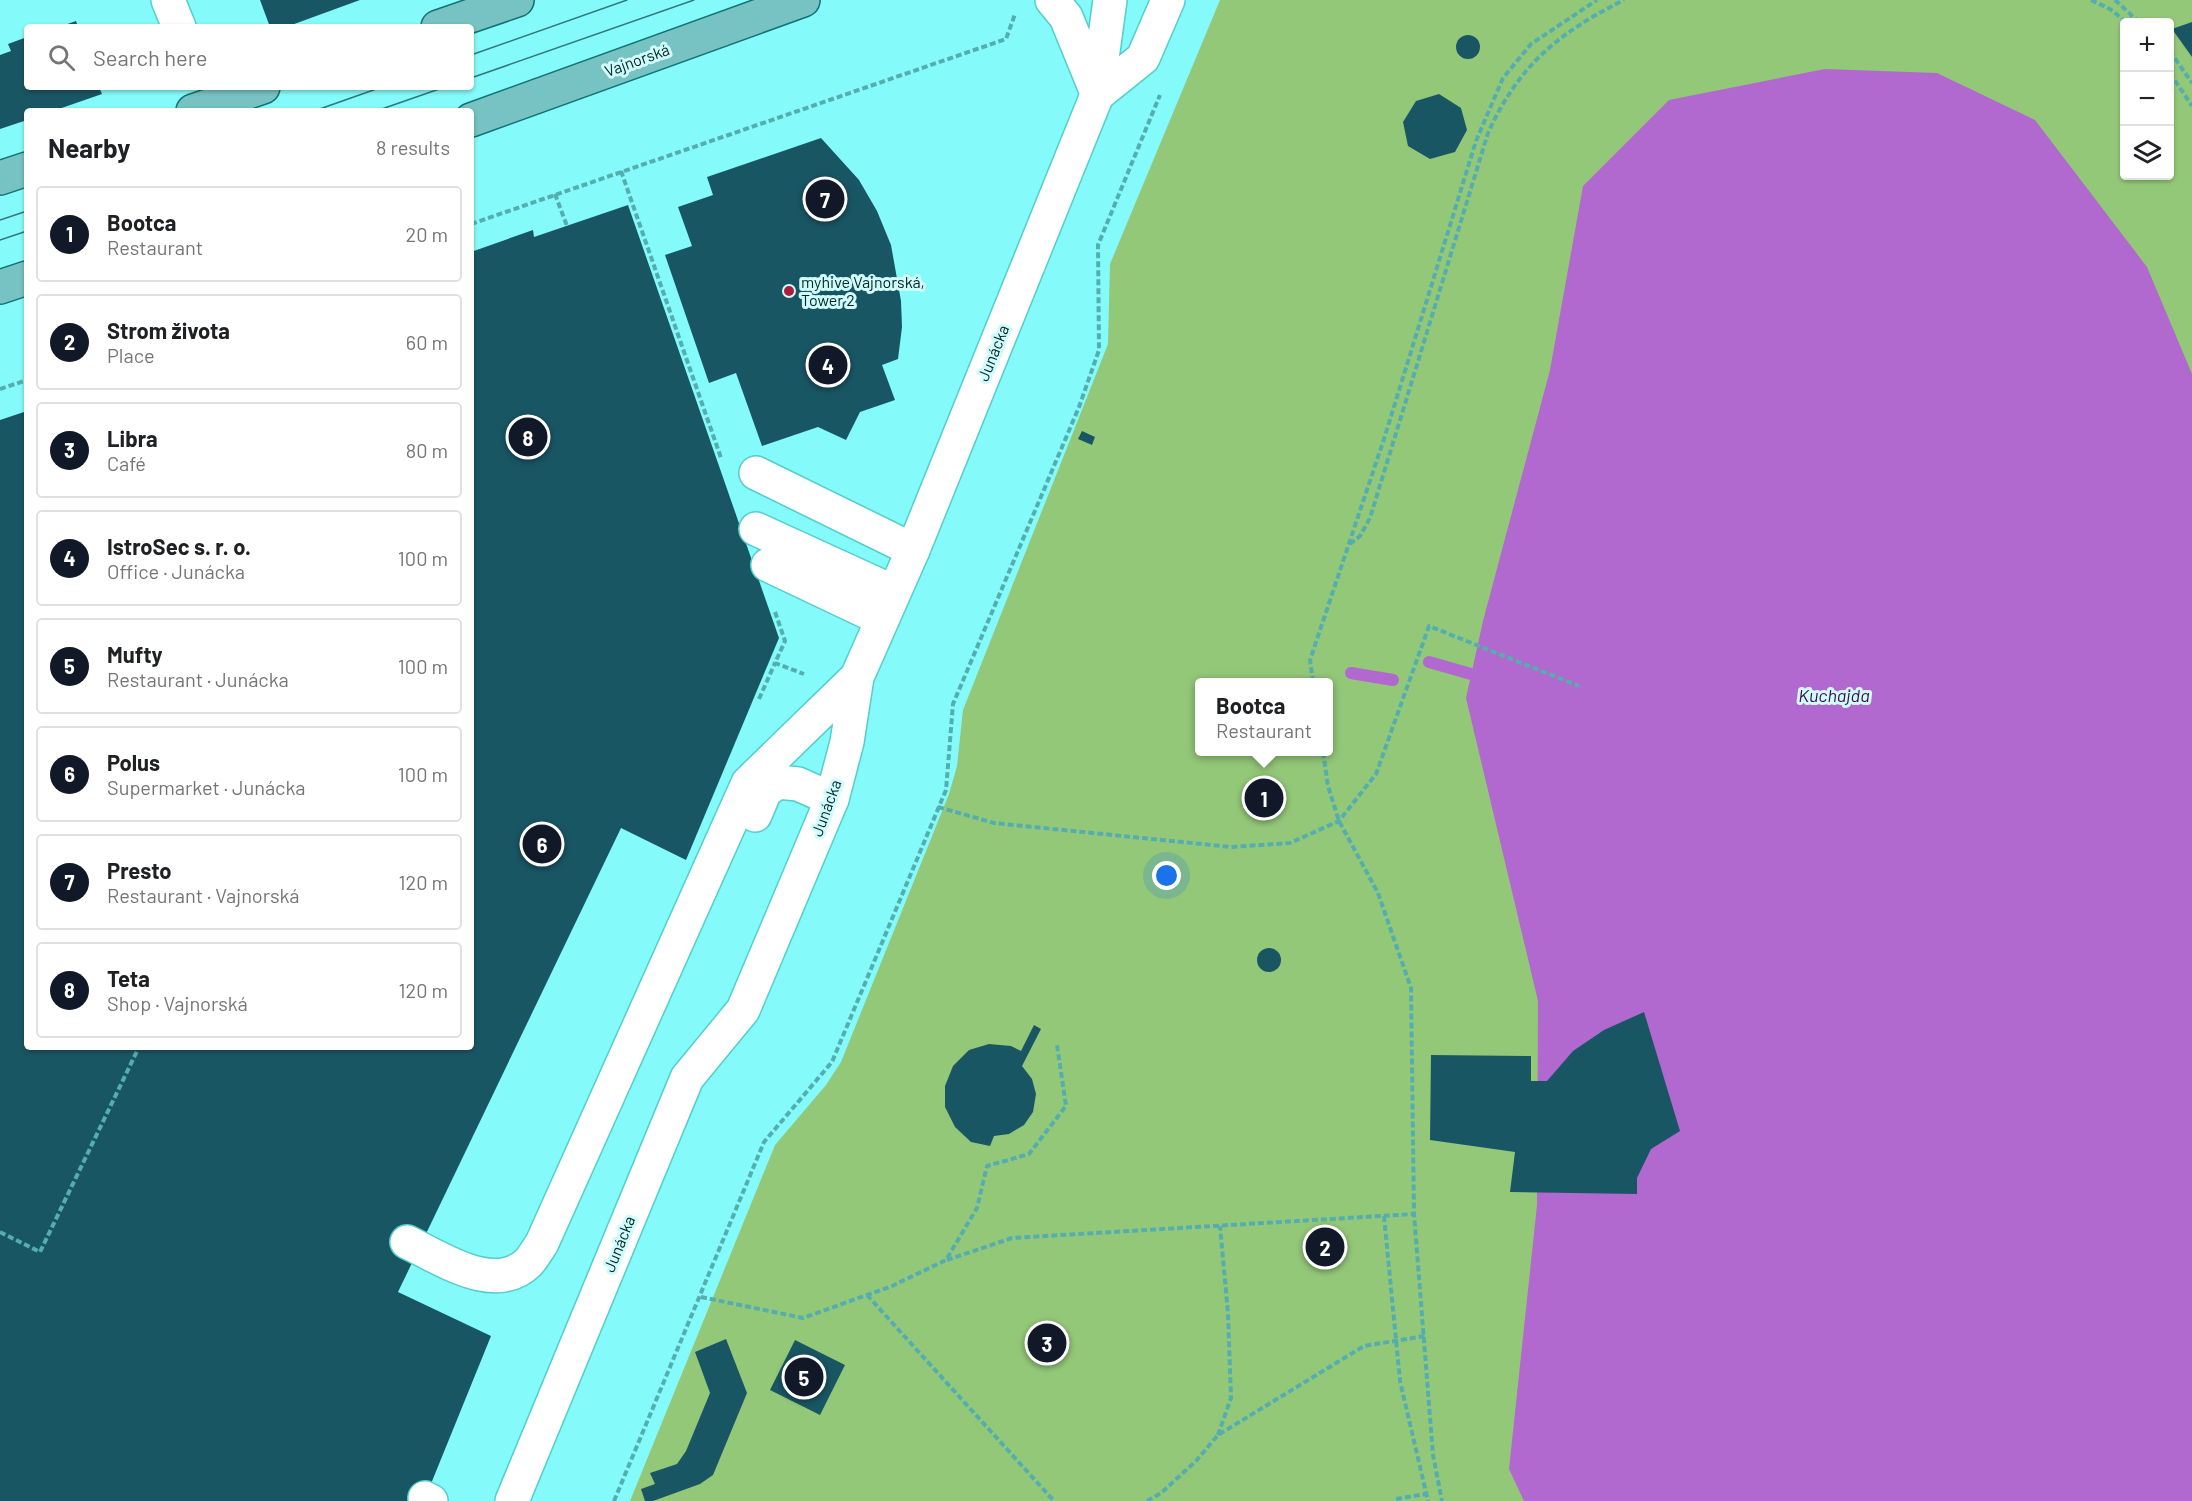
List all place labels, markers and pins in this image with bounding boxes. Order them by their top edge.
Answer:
pin: 7 [806,176,844,222]
place label: myhive Vajnorská, Tower 2 [801,272,925,309]
marker: myhive Vajnorská, Tower 2 [782,284,796,298]
pin: 4 [808,342,848,388]
pin: 8 [508,414,548,460]
pin: 1 [1244,776,1284,820]
pin: 6 [522,822,562,866]
pin: 2 [1306,1224,1344,1270]
pin: 3 [1028,1320,1066,1366]
pin: 5 [784,1354,824,1400]

